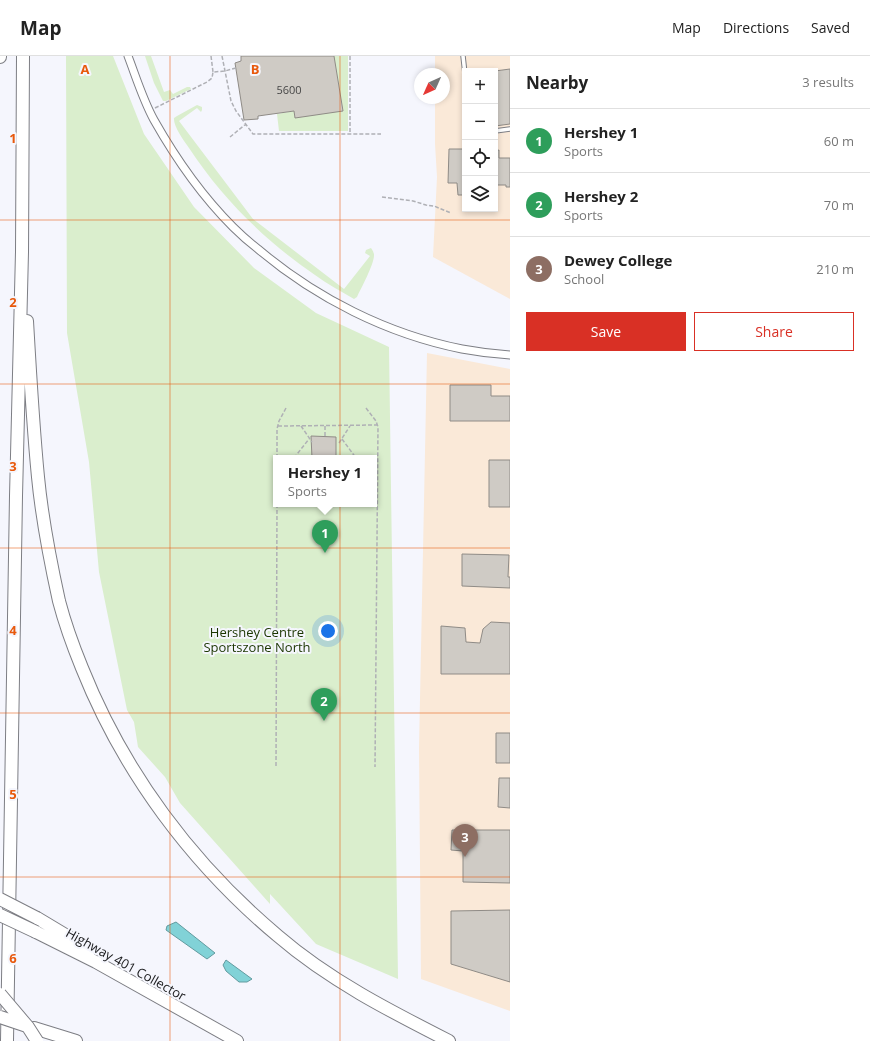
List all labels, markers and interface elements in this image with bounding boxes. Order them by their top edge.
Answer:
text: Map [20,15,61,41]
text: Map [672,18,701,37]
text: Directions [723,18,789,37]
text: Saved [811,18,850,37]
text: A [81,60,90,78]
text: B [251,60,260,78]
north arrow [414,68,450,104]
map controls [462,68,498,212]
button: + [462,68,498,104]
text: Nearby [526,71,588,94]
text: 3 results [802,73,854,91]
house number: 5600 [276,82,302,97]
button: − [462,104,498,140]
text: Hershey 1 [564,122,638,142]
text: 1 [9,129,17,147]
text: 1 [535,132,543,150]
text: 60 m [824,132,854,150]
button: locate [462,140,498,176]
text: Sports [564,142,603,160]
button: layers [462,176,498,212]
text: Hershey 2 [564,186,638,206]
text: 2 [535,196,543,214]
text: 70 m [824,196,854,214]
text: Sports [564,206,603,224]
text: Dewey College [564,250,672,270]
text: 3 [535,260,543,278]
text: 210 m [816,260,854,278]
text: School [564,270,604,288]
text: 2 [9,293,17,311]
button: Save [526,312,686,351]
button: Share [694,312,854,351]
popup [273,455,377,507]
text: 3 [9,457,17,475]
text: Hershey 1 [288,462,362,482]
text: Sports [288,482,327,500]
pin: 1 [312,520,338,553]
text: 4 [9,621,17,639]
your location [318,621,338,641]
park label: Hershey Centre Sportszone North [203,623,311,656]
pin: 2 [311,688,337,721]
text: 5 [9,785,17,803]
pin: 3 [452,824,478,857]
street label: Highway 401 Collector [63,923,190,1005]
text: 6 [9,949,17,967]

